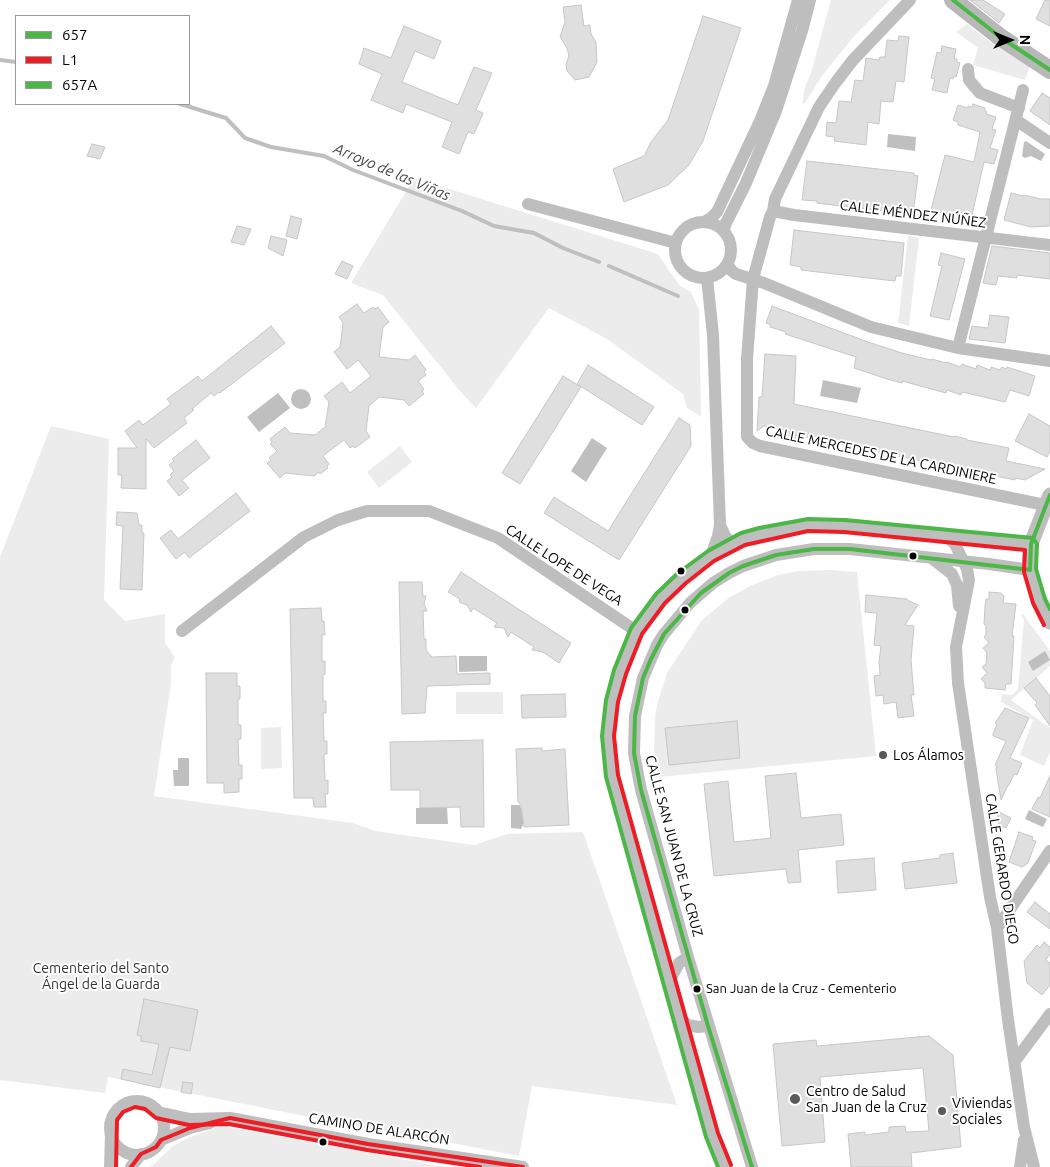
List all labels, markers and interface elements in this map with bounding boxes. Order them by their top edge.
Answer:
legend [15,15,190,105]
north arrow [985,15,1035,65]
text: 657 [62,26,87,43]
text: N [1017,35,1033,45]
text: L1 [62,51,78,68]
text: 657A [62,76,97,93]
water label: Arroyo de las Viñas [331,139,453,205]
street label: CALLE MÉNDEZ NÚÑEZ [839,197,987,231]
street label: CALLE MERCEDES DE LA CARDINIERE [764,422,998,488]
street label: CALLE LOPE DE VEGA [502,521,626,609]
unlabelled marker [908,551,918,561]
unlabelled marker [676,566,686,576]
unlabelled marker [680,605,690,615]
place label: Los Álamos [893,747,964,763]
marker: Los Álamos [877,749,889,761]
street label: CALLE SAN JUAN DE LA CRUZ [642,753,706,939]
street label: CALLE GERARDO DIEGO [982,792,1022,946]
park label: Cementerio del Santo Ángel de la Guarda [33,960,169,992]
place label: San Juan de la Cruz - Cementerio [706,981,897,997]
marker: San Juan de la Cruz - Cementerio [692,984,702,994]
place label: Centro de Salud San Juan de la Cruz [806,1083,927,1116]
marker: Centro de Salud San Juan de la Cruz [788,1092,802,1106]
place label: Viviendas Sociales [952,1095,1012,1128]
marker: Viviendas Sociales [936,1105,948,1117]
street label: CAMINO DE ALARCÓN [307,1110,451,1148]
unlabelled marker [318,1137,328,1147]

